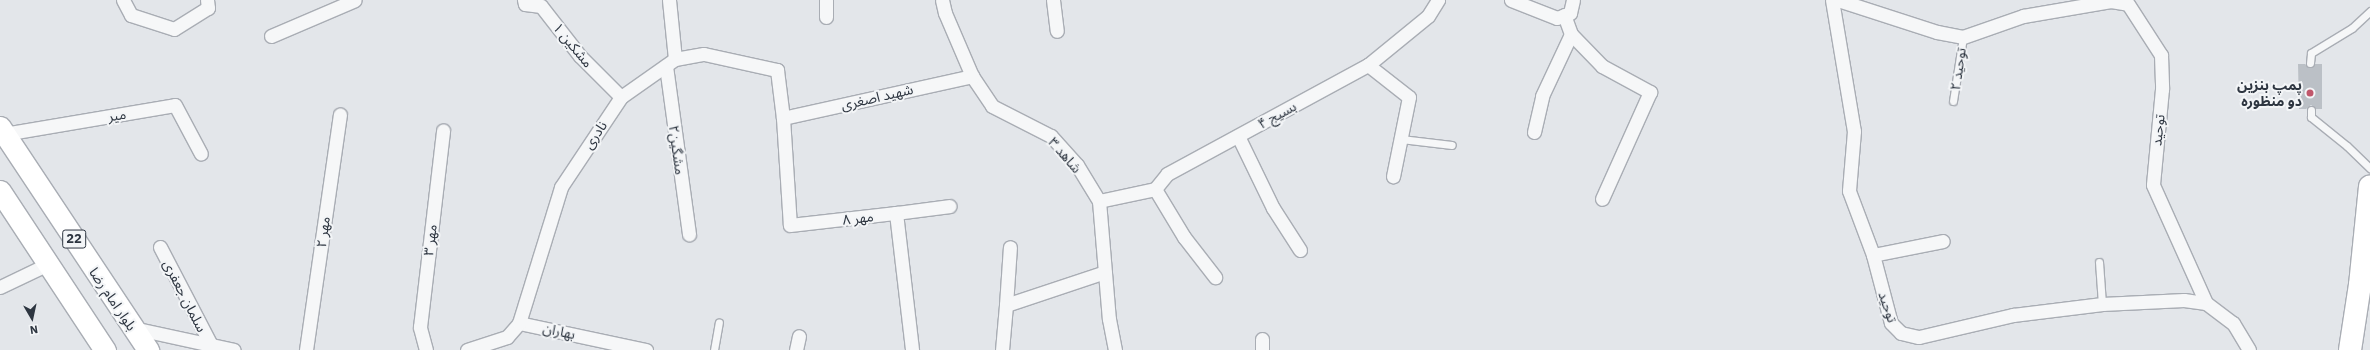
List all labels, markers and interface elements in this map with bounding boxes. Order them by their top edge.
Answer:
street label: مشکین ۱ [549,19,597,71]
street label: توحید ۲ [1947,47,1969,91]
place label: پمپ بنزین دو منظوره [2237,77,2302,110]
street label: شهید اصغری [839,81,915,113]
marker: پمپ بنزین دو منظوره [2305,88,2315,98]
street label: بسیج ۴ [1255,98,1299,132]
street label: میر [107,105,127,125]
street label: توحید [2148,113,2168,147]
street label: نادری [580,118,610,152]
street label: مشگین۲ [665,124,689,176]
street label: شاهد ۳ [1045,134,1085,176]
street label: مهر ۸ [841,208,875,228]
street label: مهر ۲ [313,215,333,249]
street label: مهر ۳ [420,223,440,257]
road number: 22 [62,228,86,250]
street label: سلمان جعفری [160,257,210,335]
street label: بلوار امام رضا [86,264,140,334]
street label: توحید [1875,289,1901,325]
north arrow [12,298,52,338]
street label: بهاران [541,319,577,343]
text: N [29,322,39,337]

